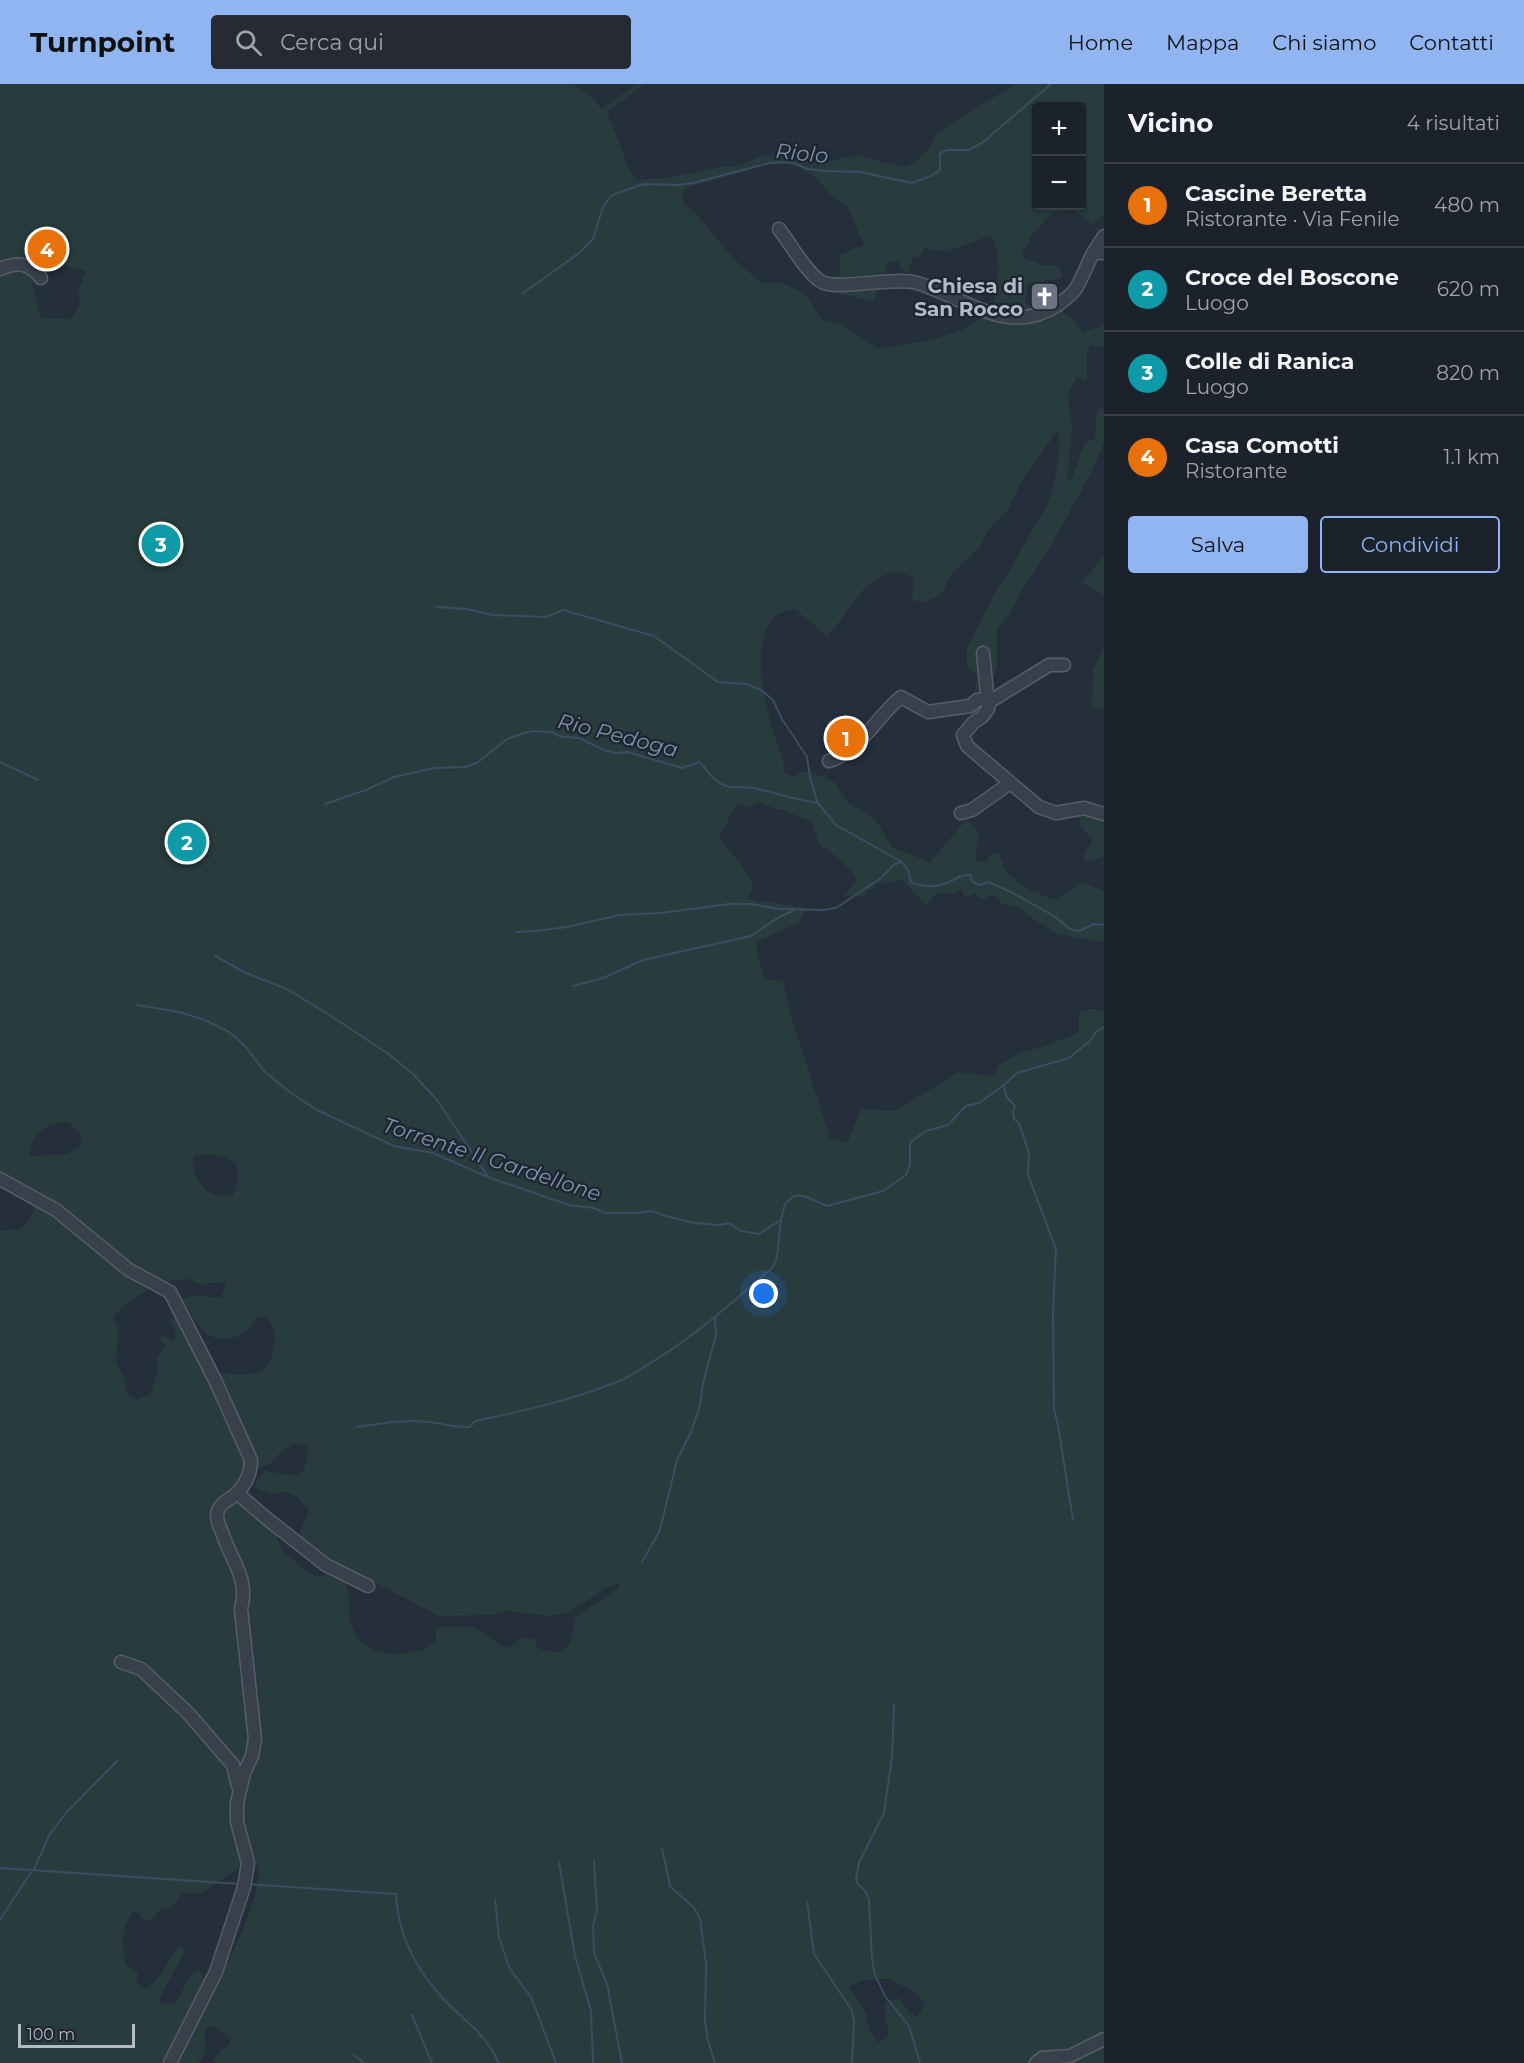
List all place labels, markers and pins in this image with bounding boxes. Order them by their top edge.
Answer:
pin: 4 [28,226,66,272]
place label: Chiesa di San Rocco [914,274,1023,321]
church icon: Chiesa di San Rocco [1028,281,1060,313]
pin: 3 [142,522,180,566]
pin: 1 [826,716,866,760]
pin: 2 [168,820,207,864]

